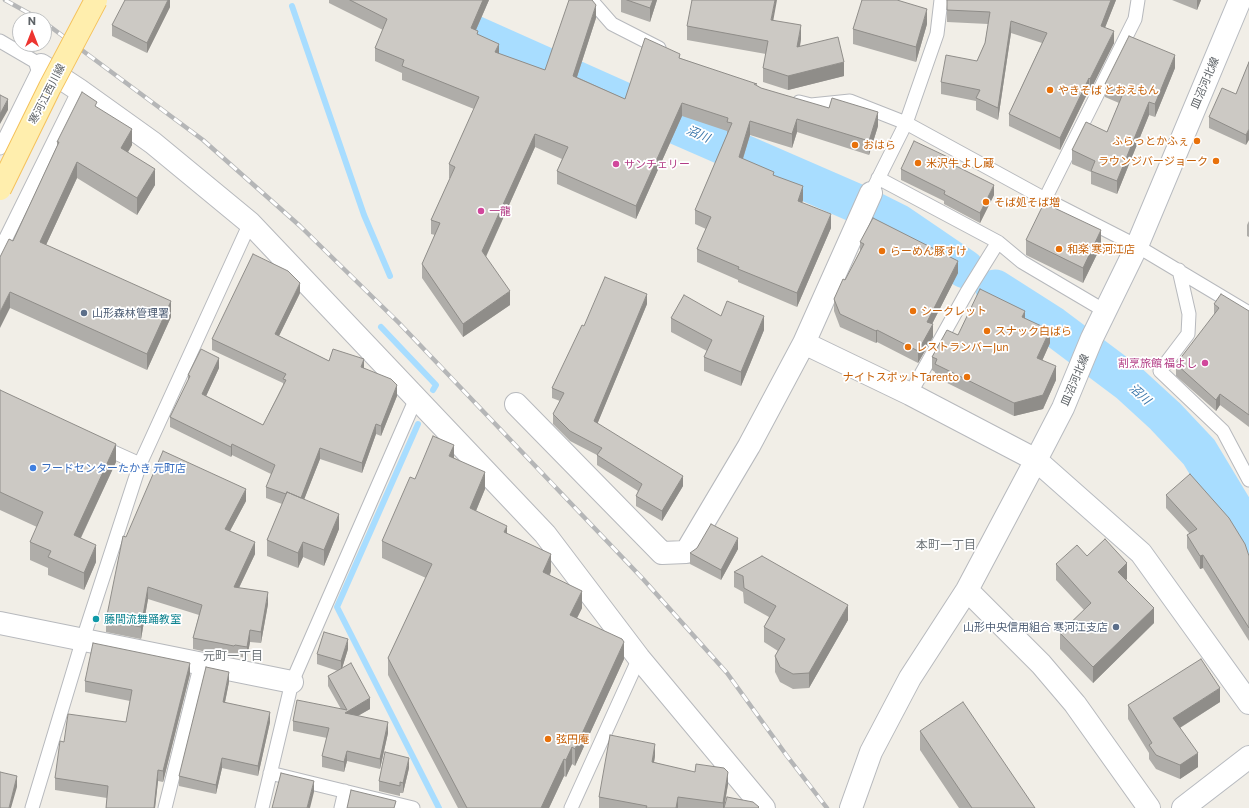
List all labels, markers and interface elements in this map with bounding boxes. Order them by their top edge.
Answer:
north arrow [12,12,52,52]
text: N [28,14,36,27]
street label: 皿沼河北線 [1188,55,1222,111]
street label: 寒河江西川線 [26,62,68,126]
place label: やきそば とおえもん [1058,83,1159,97]
marker: やきそば とおえもん [1045,85,1055,95]
water label: 沼川 [684,123,712,145]
place label: ふらっとかふぇ [1112,134,1189,148]
marker: ふらっとかふぇ [1192,136,1202,146]
place label: おはら [863,138,896,152]
marker: おはら [850,140,860,150]
place label: ラウンジバージョーク [1098,154,1208,168]
place label: 米沢牛 よし蔵 [926,156,994,170]
marker: ラウンジバージョーク [1211,156,1221,166]
place label: サンチェリー [624,157,690,171]
marker: 米沢牛 よし蔵 [913,158,923,168]
marker: サンチェリー [611,159,621,169]
place label: そば処そば増 [994,195,1060,209]
marker: そば処そば増 [981,197,991,207]
place label: 一龍 [489,204,511,218]
marker: 一龍 [476,206,486,216]
place label: 和楽 寒河江店 [1067,242,1135,256]
place label: らーめん豚すけ [890,244,967,258]
marker: 和楽 寒河江店 [1054,244,1064,254]
marker: らーめん豚すけ [877,246,887,256]
place label: シークレット [921,304,987,318]
place label: 山形森林管理署 [92,306,169,320]
marker: シークレット [908,306,918,316]
marker: 山形森林管理署 [79,308,89,318]
place label: スナック白ばら [995,324,1072,338]
marker: スナック白ばら [982,326,992,336]
place label: レストランバーJun [916,340,1009,354]
marker: レストランバーJun [903,342,913,352]
street label: 皿沼河北線 [1058,352,1092,408]
place label: 割烹旅館 福よし [1118,356,1197,370]
marker: 割烹旅館 福よし [1200,358,1210,368]
place label: ナイトスポットTarento [843,370,959,384]
marker: ナイトスポットTarento [962,372,972,382]
water label: 沼川 [1126,381,1154,407]
place label: フードセンターたかき 元町店 [41,461,186,475]
marker: フードセンターたかき 元町店 [28,463,38,473]
district label: 本町一丁目 [916,538,976,552]
place label: 藤間流舞踊教室 [104,612,181,626]
marker: 藤間流舞踊教室 [91,614,101,624]
place label: 山形中央信用組合 寒河江支店 [963,620,1108,634]
marker: 山形中央信用組合 寒河江支店 [1111,622,1121,632]
district label: 元町一丁目 [203,649,263,663]
place label: 弦円庵 [556,732,589,746]
marker: 弦円庵 [543,734,553,744]

